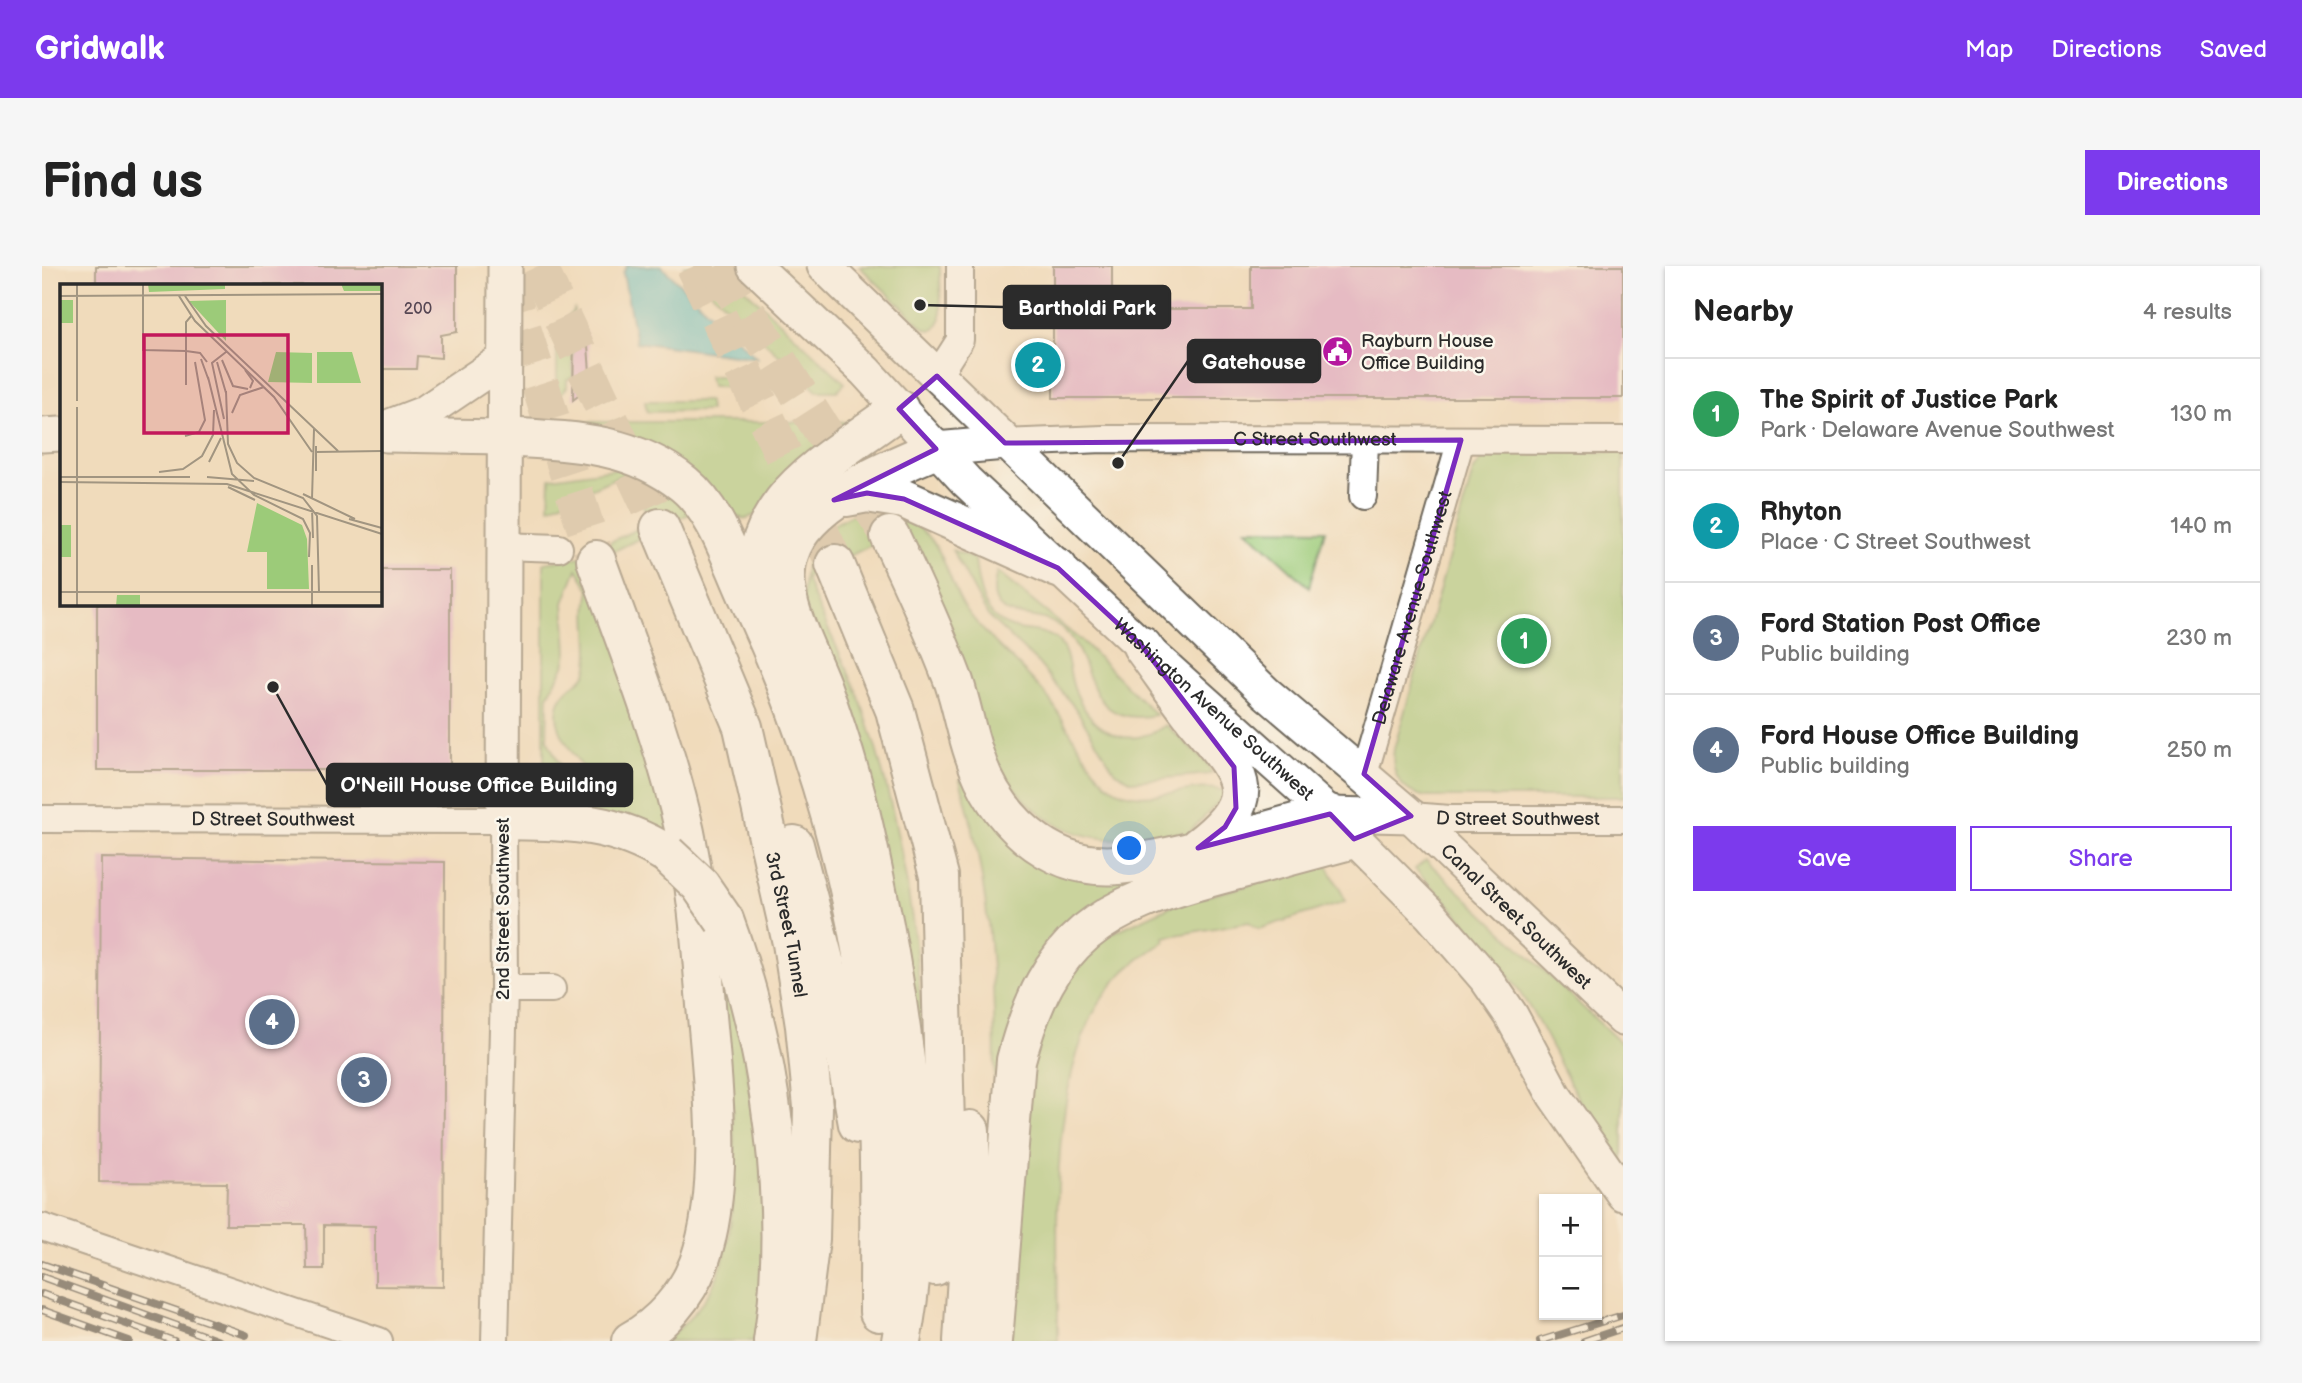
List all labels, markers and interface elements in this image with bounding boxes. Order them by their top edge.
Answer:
text: Gridwalk [35,29,165,69]
text: Map [1965,35,2013,64]
text: Directions [2051,35,2162,64]
text: Saved [2200,35,2267,64]
button: Directions [2085,150,2260,215]
text: Find us [42,153,203,212]
inset map [60,284,382,606]
callout: Bartholdi Park [1004,286,1170,328]
text: Nearby [1693,294,1793,330]
text: Bartholdi Park [1018,296,1156,321]
text: 4 results [2143,298,2232,326]
house number: 200 [404,300,432,319]
place label: Rayburn House Office Building [1361,330,1493,375]
public building icon: Rayburn House Office Building [1321,335,1355,369]
pin: 2 [1015,339,1061,391]
callout: Gatehouse [1188,340,1320,382]
text: Gatehouse [1202,350,1306,375]
text: The Spirit of Justice Park [1760,385,2058,416]
text: 1 [1711,400,1721,428]
text: 130 m [2170,400,2232,428]
text: Park · Delaware Avenue Southwest [1760,416,2115,444]
street label: C Street Southwest [1233,428,1397,451]
street label: Delaware Avenue Southwest [1367,488,1457,728]
text: Rhyton [1760,497,1842,528]
text: 2 [1709,512,1723,540]
text: 140 m [2170,512,2232,540]
text: Place · C Street Southwest [1760,528,2031,556]
text: Ford Station Post Office [1760,609,2041,640]
street label: Washington Avenue Southwest [1108,614,1319,806]
pin: 1 [1501,615,1547,667]
text: 3 [1709,624,1723,652]
text: 230 m [2166,624,2232,652]
text: Public building [1760,640,1910,668]
text: Ford House Office Building [1760,721,2079,752]
text: 4 [1709,736,1723,764]
text: 250 m [2166,736,2232,764]
text: Public building [1760,752,1910,780]
callout: O'Neill House Office Building [327,764,632,806]
text: O'Neill House Office Building [340,773,618,798]
street label: D Street Southwest [1435,806,1600,831]
street label: D Street Southwest [191,808,355,831]
street label: 2nd Street Southwest [492,818,515,1000]
button: Save [1693,826,1956,891]
button: Share [1970,826,2232,891]
your location [1112,831,1146,865]
street label: Canal Street Southwest [1436,839,1596,994]
street label: 3rd Street Tunnel [760,850,812,999]
pin: 4 [249,996,295,1048]
pin: 3 [341,1054,387,1106]
map controls [1539,1194,1602,1320]
button: + [1539,1194,1602,1257]
button: − [1539,1257,1602,1320]

